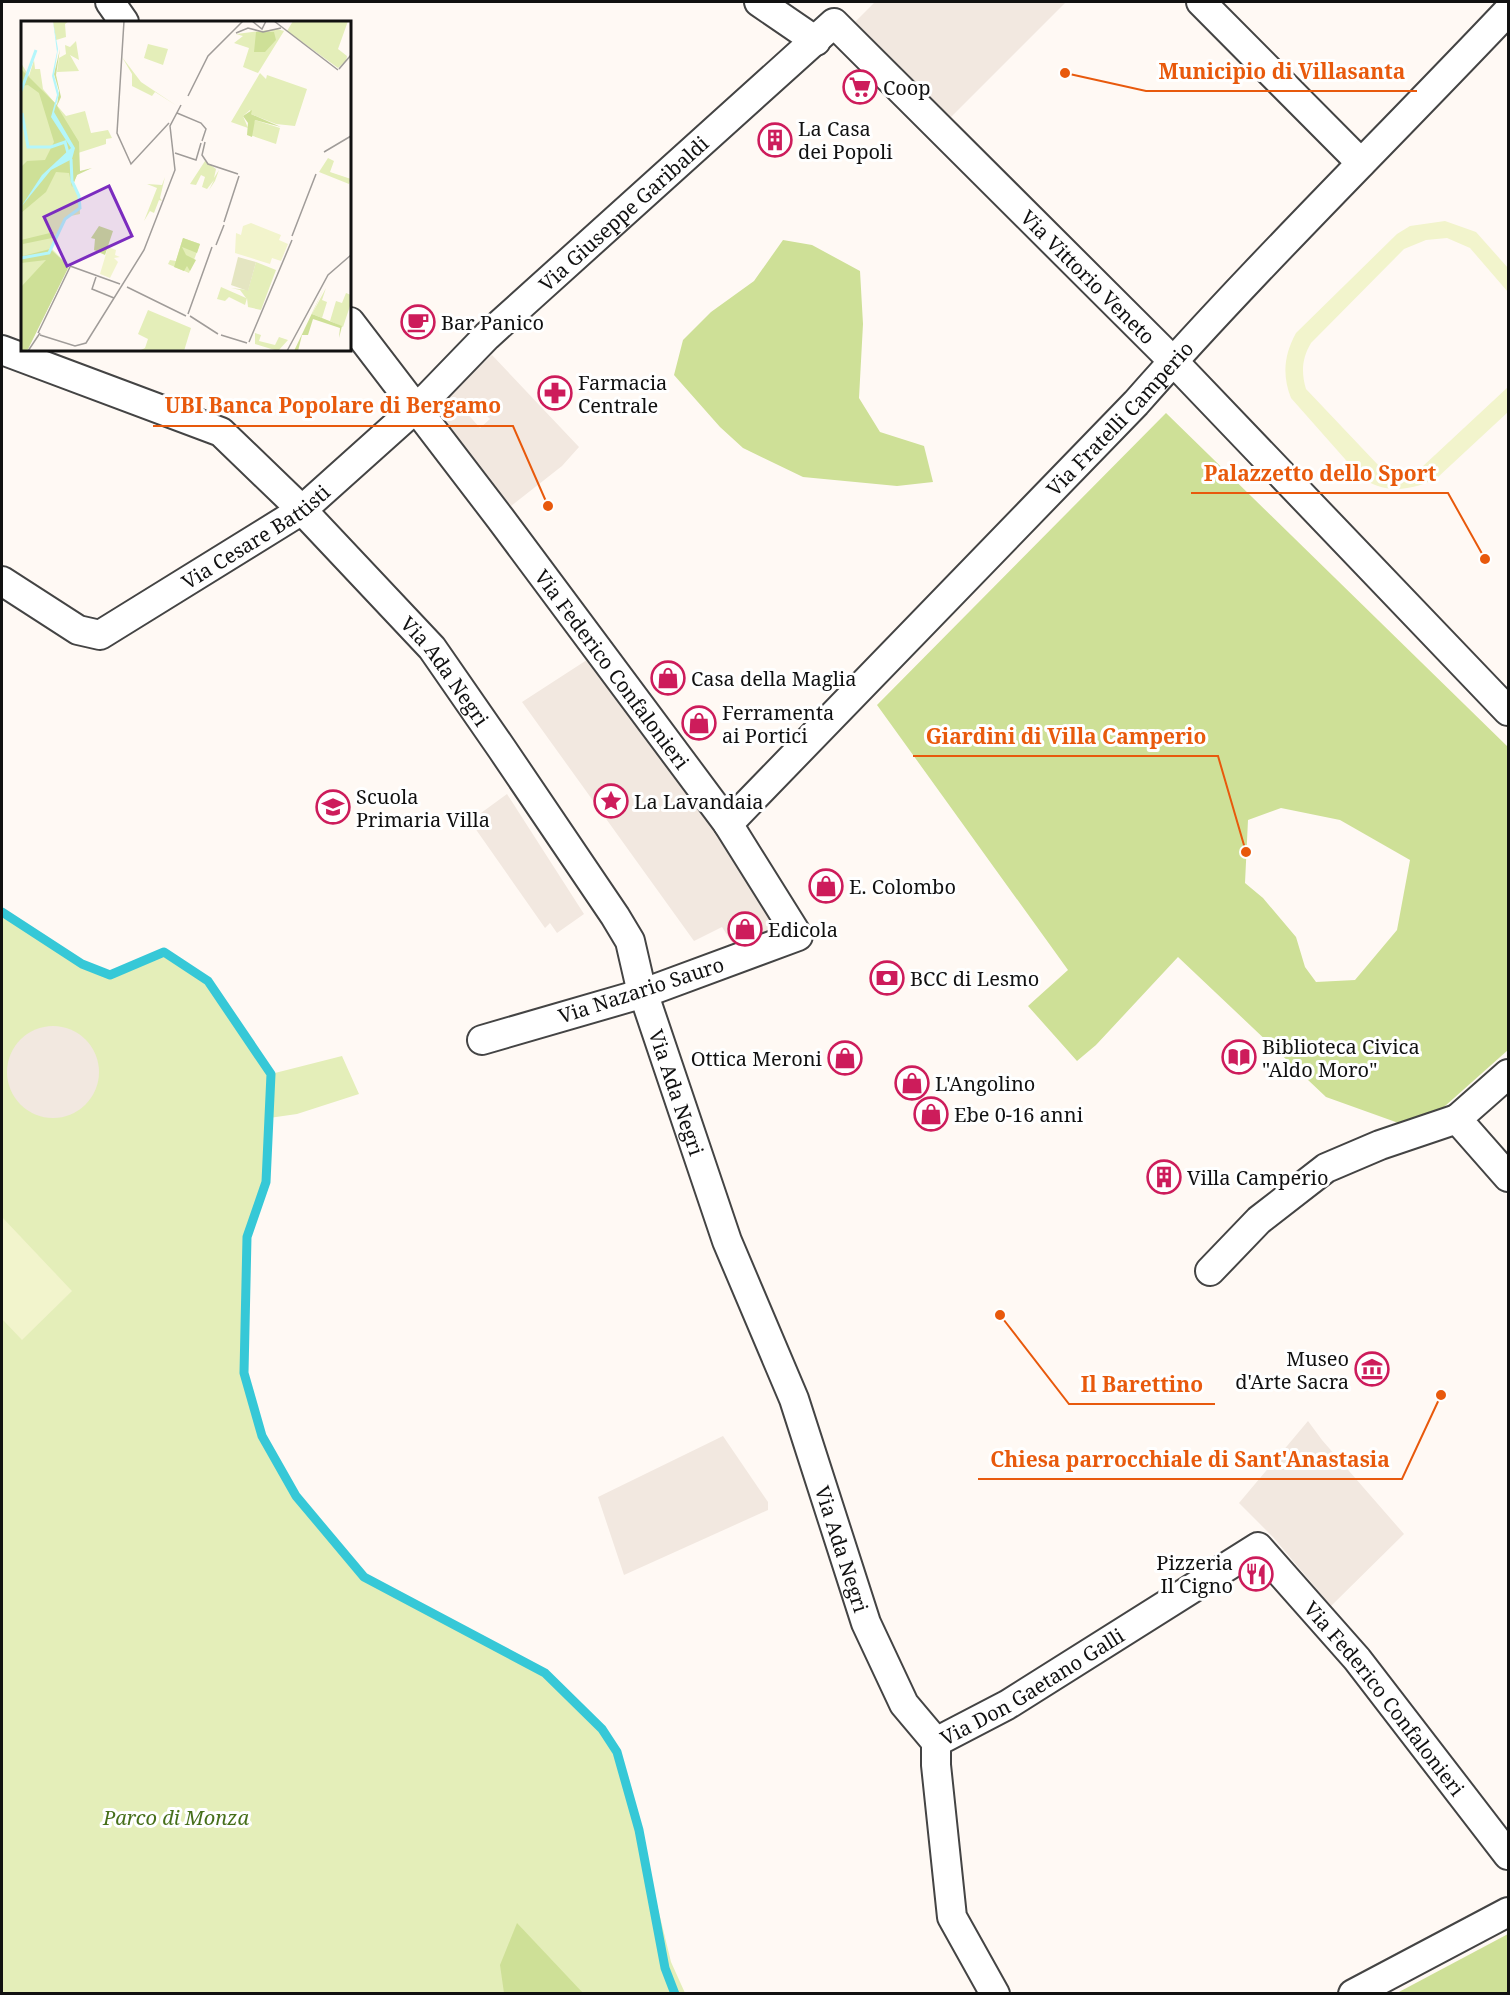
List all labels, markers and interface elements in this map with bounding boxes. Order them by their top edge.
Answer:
inset map [21,21,351,351]
callout: Municipio di Villasanta [1146,52,1417,91]
text: Municipio di Villasanta [1159,57,1405,85]
supermarket icon: Coop [842,69,878,105]
place label: Coop [883,74,931,101]
place label: La Casa dei Popoli [798,115,893,165]
building icon: La Casa dei Popoli [757,122,793,158]
street label: Via Giuseppe Garibaldi [533,129,714,297]
street label: Via Vittorio Veneto [1015,203,1161,350]
cafe icon: Bar Panico [400,304,436,340]
place label: Bar Panico [441,309,544,336]
street label: Via Fratelli Camperio [1040,335,1199,501]
place label: Farmacia Centrale [578,369,667,419]
pharmacy icon: Farmacia Centrale [537,375,573,411]
callout: UBI Banca Popolare di Bergamo [153,387,513,426]
text: UBI Banca Popolare di Bergamo [165,391,501,419]
callout: Palazzetto dello Sport [1191,454,1448,493]
text: Palazzetto dello Sport [1204,459,1437,487]
street label: Via Cesare Battisti [176,478,336,595]
street label: Via Federico Confalonieri [529,564,696,775]
street label: Via Ada Negri [395,610,496,732]
shop icon: Casa della Maglia [650,660,686,696]
place label: Casa della Maglia [691,665,857,692]
place label: Ferramenta ai Portici [722,699,834,749]
shop icon: Ferramenta ai Portici [681,705,717,741]
callout: Giardini di Villa Camperio [913,717,1218,756]
text: Giardini di Villa Camperio [926,722,1206,750]
place label: Scuola Primaria Villa [356,783,490,833]
place icon: La Lavandaia [593,783,629,819]
place label: La Lavandaia [634,788,764,815]
school or university icon: Scuola Primaria Villa [315,789,351,825]
shop icon: E. Colombo [808,868,844,904]
place label: E. Colombo [849,873,956,900]
shop icon: Edicola [727,911,763,947]
place label: Edicola [768,916,838,943]
street label: Via Nazario Sauro [555,950,727,1030]
bank icon: BCC di Lesmo [869,960,905,996]
place label: BCC di Lesmo [910,965,1039,992]
street label: Via Ada Negri [643,1026,711,1159]
place label: Biblioteca Civica "Aldo Moro" [1262,1033,1420,1083]
library icon: Biblioteca Civica "Aldo Moro" [1221,1039,1257,1075]
shop icon: Ottica Meroni [827,1040,863,1076]
place label: Ottica Meroni [691,1045,823,1072]
shop icon: L'Angolino [894,1065,930,1101]
place label: L'Angolino [935,1070,1035,1097]
shop icon: Ebe 0-16 anni [913,1096,949,1132]
place label: Ebe 0-16 anni [954,1101,1084,1128]
building icon: Villa Camperio [1146,1159,1182,1195]
place label: Villa Camperio [1187,1164,1329,1191]
place label: Museo d'Arte Sacra [1235,1345,1349,1395]
museum icon: Museo d'Arte Sacra [1354,1351,1390,1387]
callout: Il Barettino [1069,1365,1215,1404]
text: Il Barettino [1081,1370,1203,1398]
callout: Chiesa parrocchiale di Sant'Anastasia [978,1440,1402,1479]
text: Chiesa parrocchiale di Sant'Anastasia [990,1445,1390,1473]
street label: Via Ada Negri [809,1482,875,1616]
place label: Pizzeria Il Cigno [1156,1549,1233,1599]
restaurant icon: Pizzeria Il Cigno [1238,1556,1274,1592]
street label: Via Federico Confalonieri [1298,1595,1471,1802]
street label: Via Don Gaetano Galli [935,1621,1129,1751]
park label: Parco di Monza [102,1804,250,1831]

